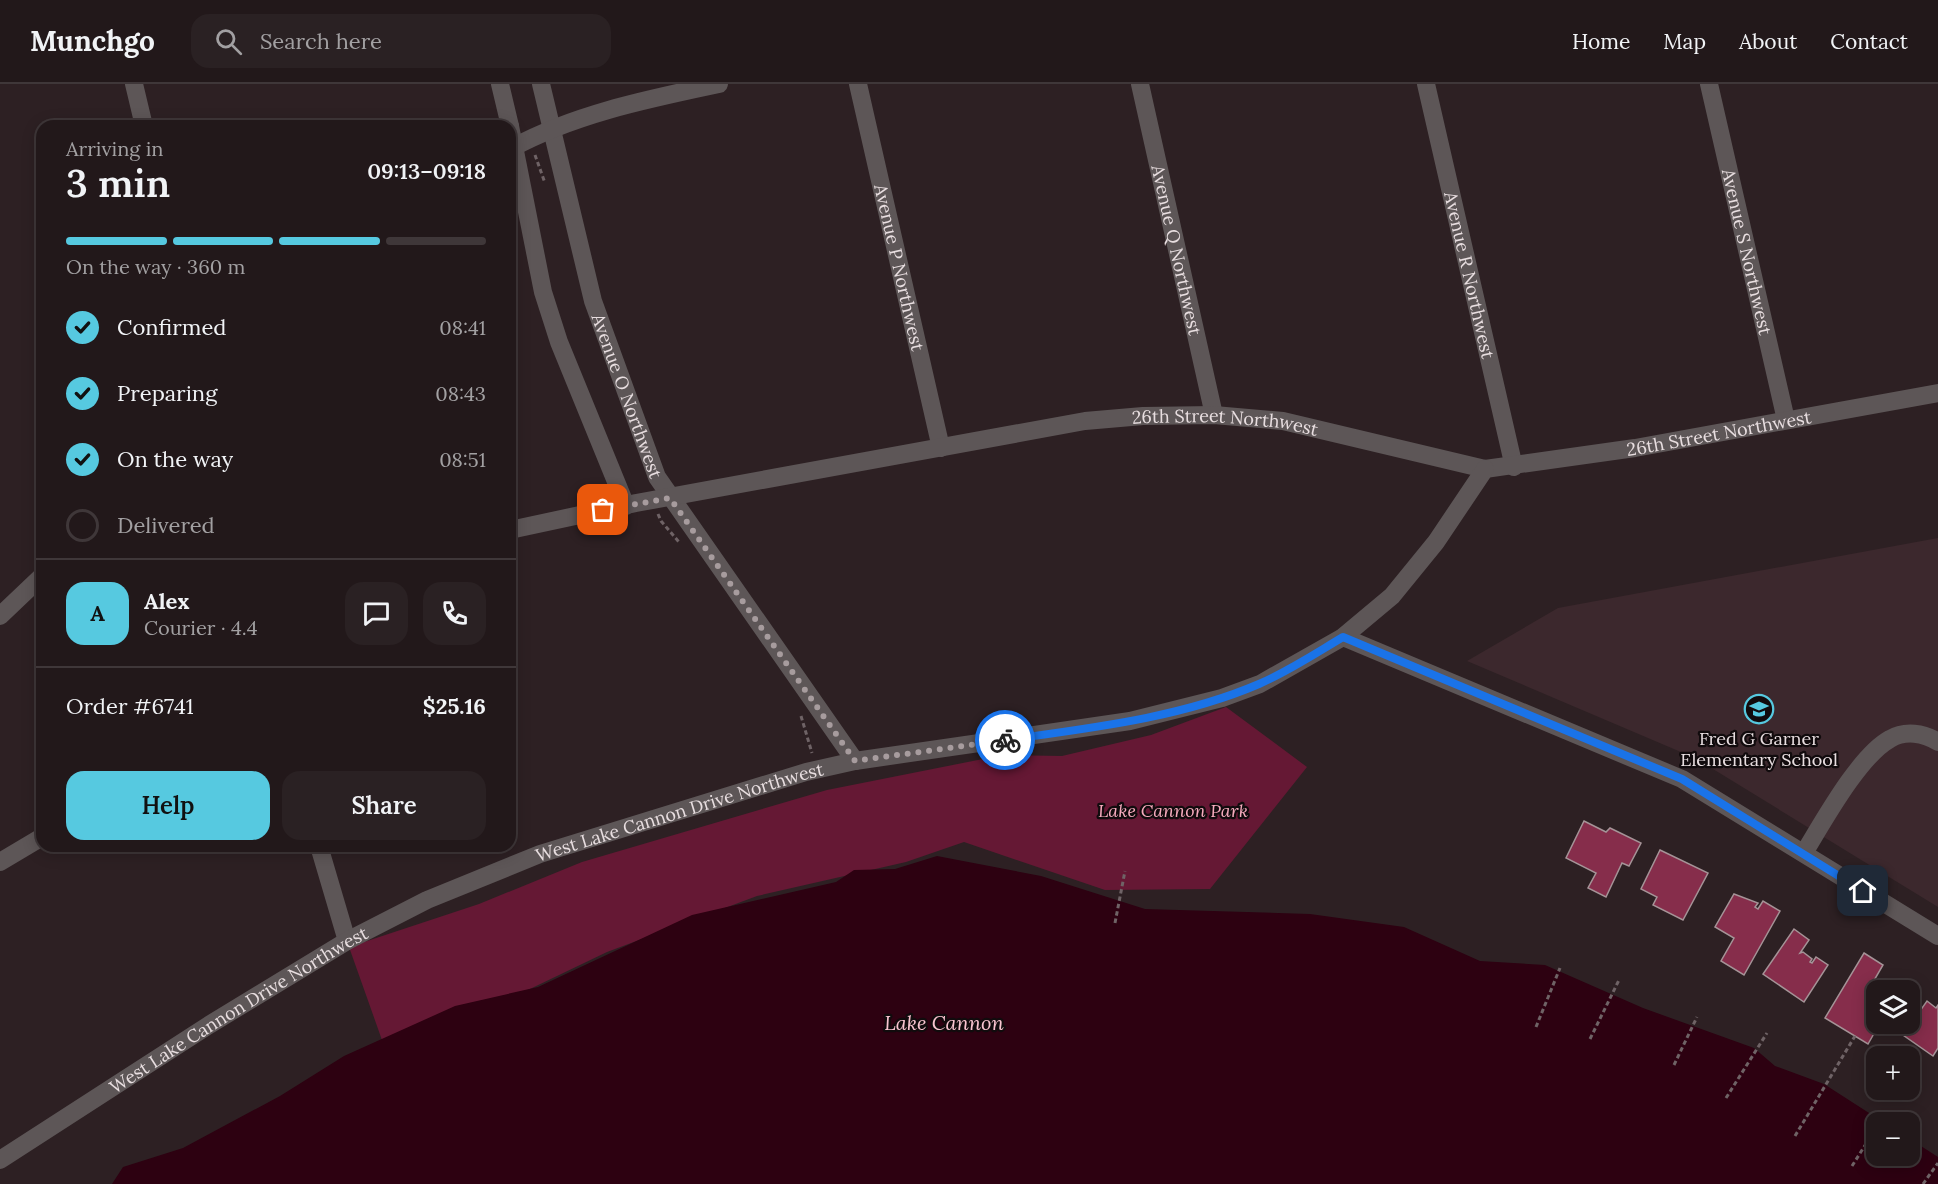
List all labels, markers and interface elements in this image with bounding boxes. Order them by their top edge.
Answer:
search box [191,14,611,68]
text: Munchgo [30,23,155,59]
icon: search [212,25,245,58]
text: Search here [260,27,382,55]
text: Home [1572,28,1630,55]
text: Map [1663,28,1706,55]
text: About [1739,28,1797,55]
text: Contact [1830,28,1908,55]
text: Arriving in [66,136,163,161]
text: 09:13–09:18 [367,157,486,185]
text: 3 min [66,158,170,208]
street label: Avenue Q Northwest [1147,162,1207,337]
street label: Avenue S Northwest [1717,165,1778,337]
street label: Avenue P Northwest [869,181,930,353]
street label: Avenue R Northwest [1439,188,1500,361]
text: On the way · 360 m [66,254,245,279]
street label: Avenue O Northwest [587,309,668,481]
icon: check [66,311,99,344]
text: Confirmed [117,313,226,341]
text: 08:41 [439,315,486,340]
icon: check [66,377,99,410]
text: Preparing [117,379,217,407]
text: 08:43 [435,381,486,406]
street label: 26th Street Northwest [1131,403,1321,440]
street label: 26th Street Northwest [1625,405,1813,461]
icon: check [66,443,99,476]
text: On the way [117,445,233,473]
text: 08:51 [439,447,486,472]
pin [577,484,628,535]
icon: bag [586,493,619,526]
text: Delivered [117,511,215,539]
button: chat [345,582,408,645]
button: phone [423,582,486,645]
text: Alex [144,587,189,615]
text: A [90,599,105,627]
text: Courier · 4.4 [144,615,258,640]
text: Order #6741 [66,692,194,720]
text: $25.16 [423,692,486,720]
school or university icon: Fred G Garner Elementary School [1743,693,1775,725]
courier [975,710,1035,770]
icon: bike [989,724,1022,757]
place label: Fred G Garner Elementary School [1680,727,1838,771]
street label: West Lake Cannon Drive Northwest [533,757,825,866]
button: Help [66,771,270,840]
button: Share [282,771,486,840]
park label: Lake Cannon Park [1098,799,1248,822]
pin [1837,865,1888,916]
icon: home [1846,874,1879,907]
street label: West Lake Cannon Drive Northwest [105,921,371,1098]
map controls [1866,980,1920,1166]
button: layers [1866,980,1920,1034]
water label: Lake Cannon [884,1010,1005,1035]
button: + [1866,1046,1920,1100]
button: − [1866,1112,1920,1166]

